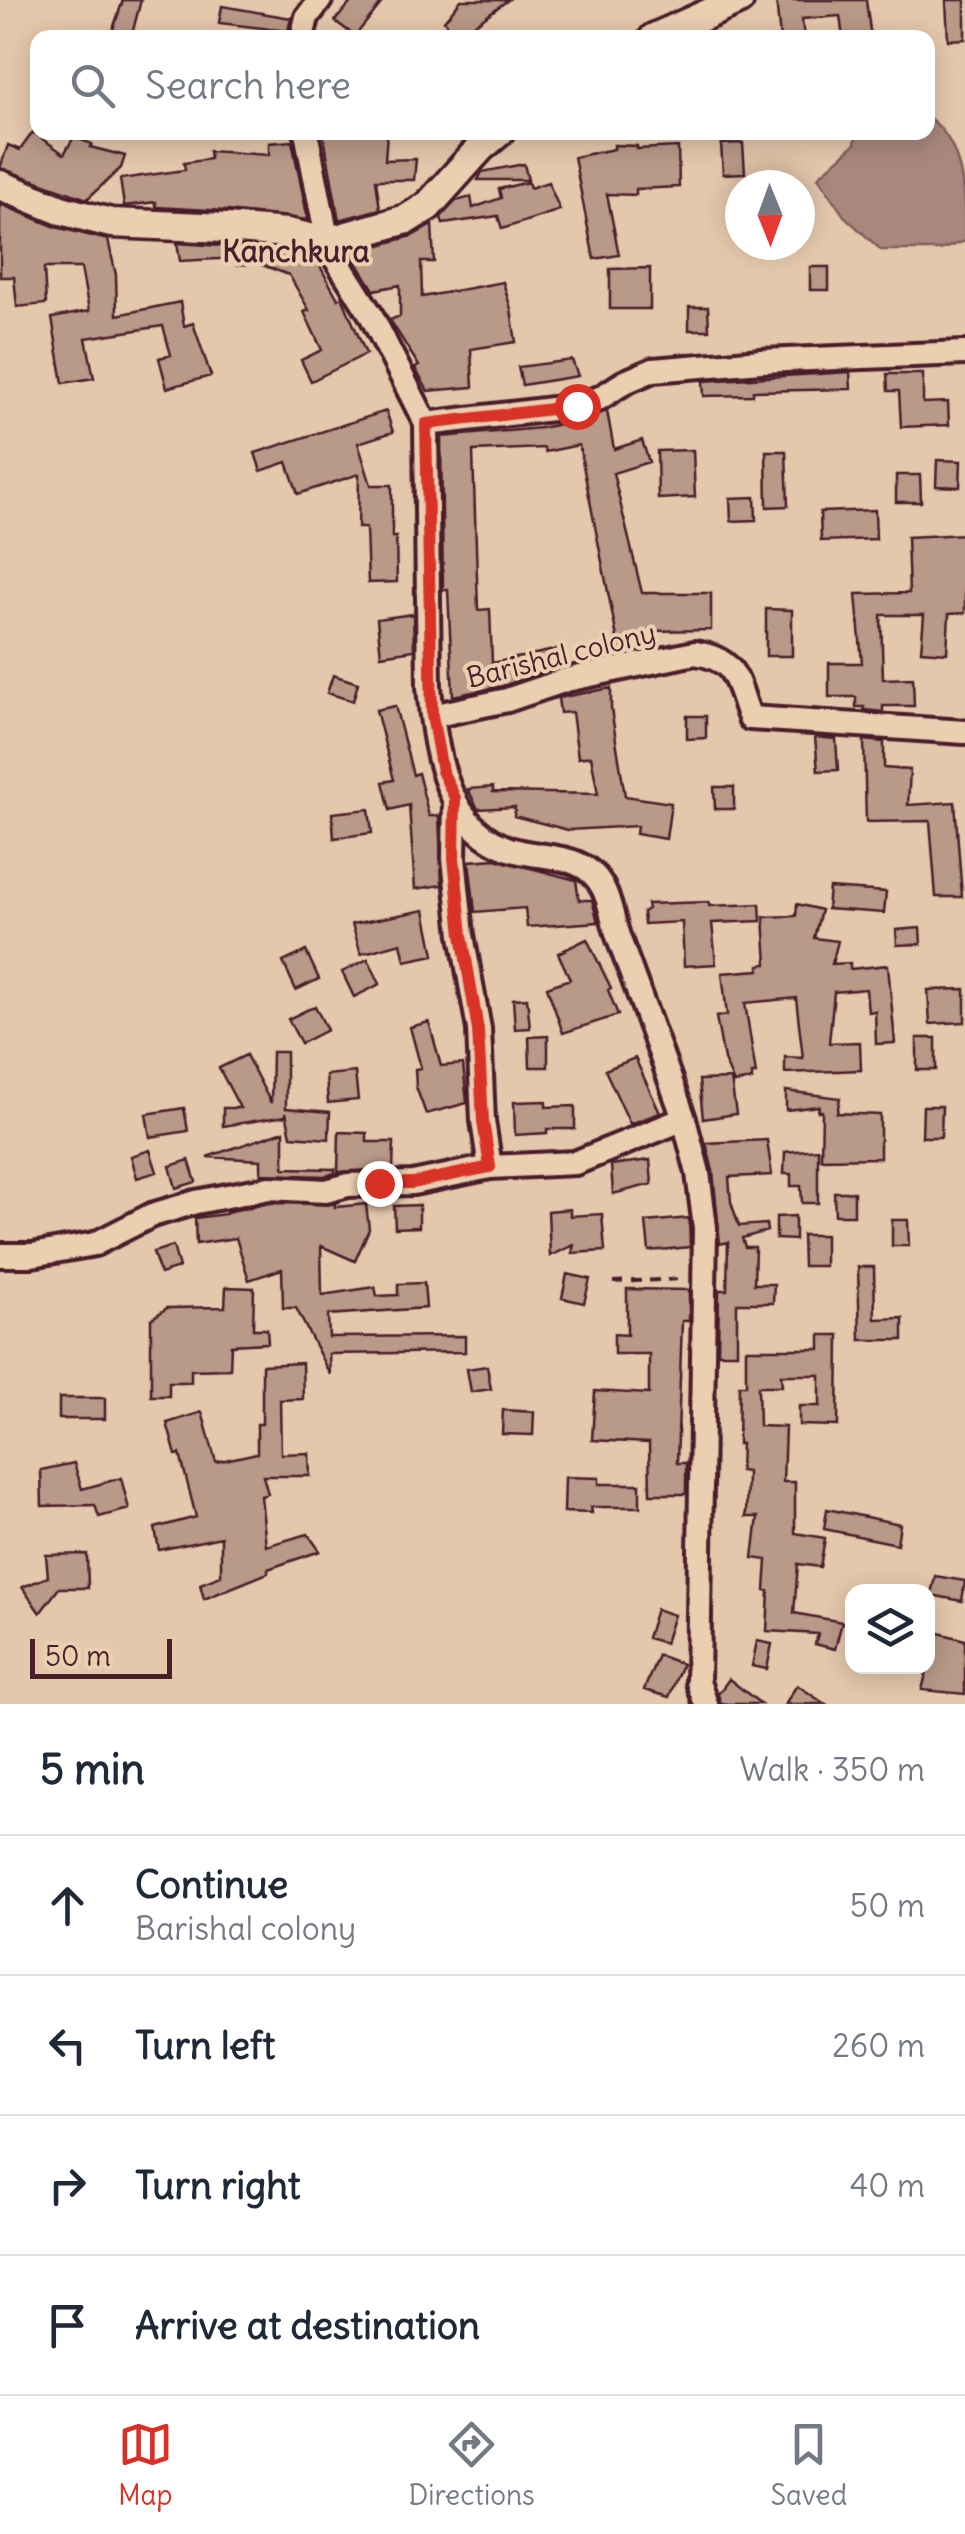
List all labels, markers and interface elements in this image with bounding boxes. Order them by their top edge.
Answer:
search box [30,30,935,140]
icon: search [65,58,120,113]
text: Search here [145,62,351,109]
north arrow [725,170,815,260]
district label: Kanchkura [222,232,370,270]
route start [555,384,601,430]
street label: Barishal colony [463,614,659,696]
route end [357,1161,403,1207]
map controls [845,1584,935,1674]
button: layers [845,1584,935,1674]
scale bar [30,1634,172,1678]
text: 50 m [45,1638,111,1674]
text: 5 min [40,1743,145,1795]
text: Walk · 350 m [740,1749,925,1790]
text: Continue [135,1861,288,1908]
icon: ahead [40,1878,95,1933]
text: 50 m [850,1885,925,1926]
text: Barishal colony [135,1908,356,1949]
icon: left [40,2018,95,2073]
text: Turn left [135,2022,275,2069]
text: 260 m [832,2025,925,2066]
icon: right [40,2158,95,2213]
text: Turn right [135,2162,301,2209]
text: 40 m [850,2165,925,2206]
icon: arrive [40,2298,95,2353]
text: Arrive at destination [135,2302,480,2349]
tab: Map [118,2417,173,2513]
tab: Directions [408,2417,535,2513]
tab: Saved [770,2417,847,2513]

